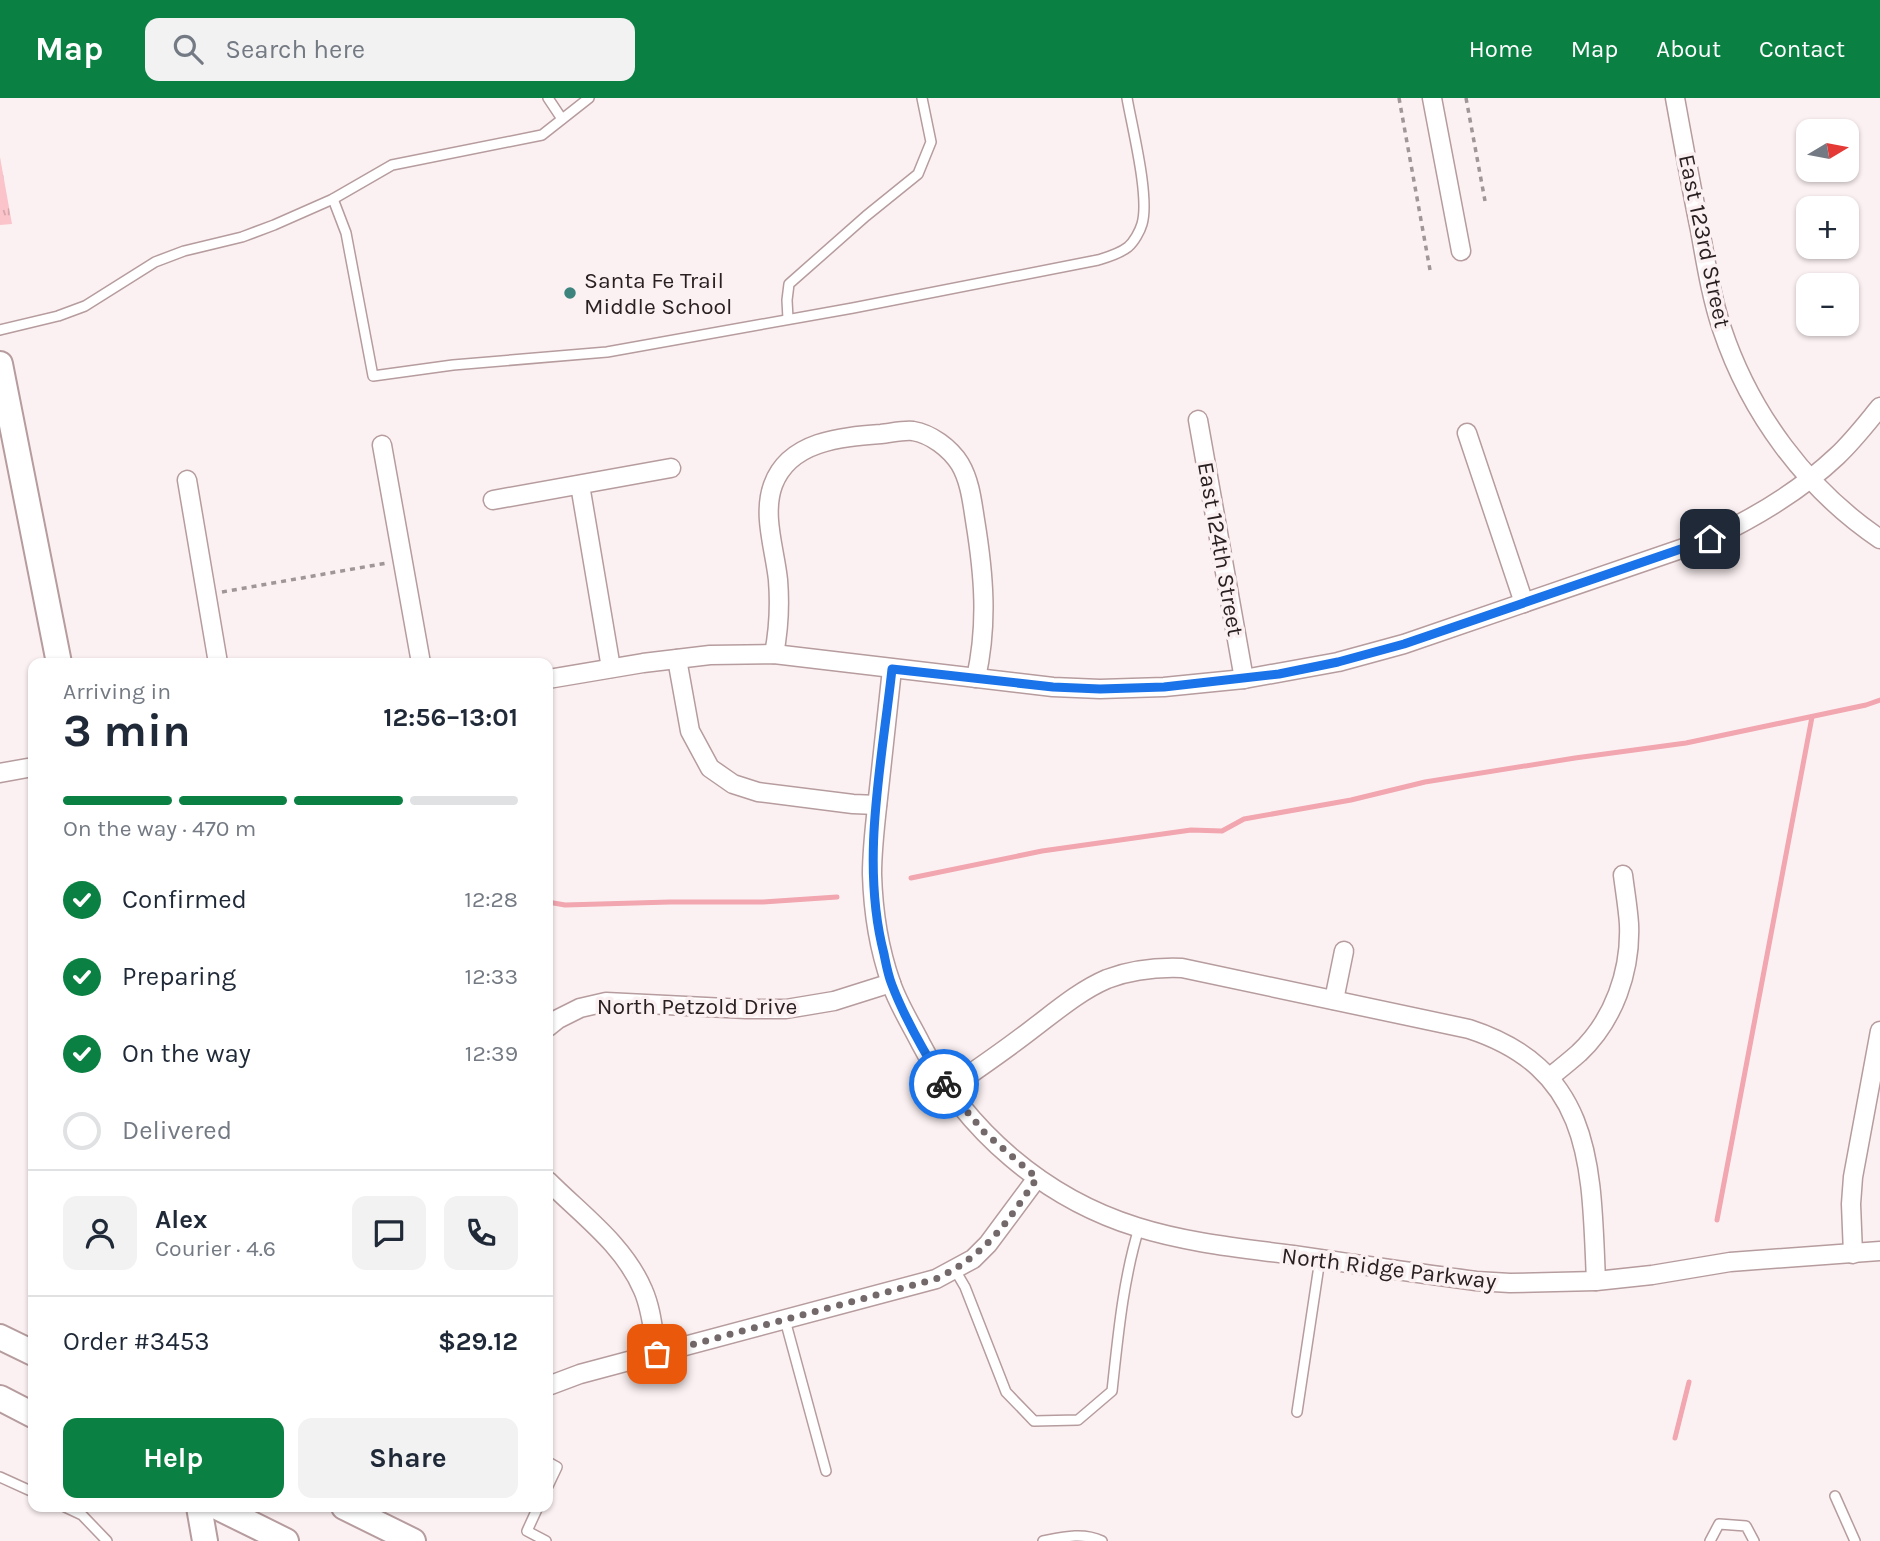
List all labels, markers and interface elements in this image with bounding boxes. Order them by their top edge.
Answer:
search box [145,18,635,81]
text: Map [35,30,103,68]
icon: search [169,30,207,68]
text: Search here [225,34,365,65]
text: Home [1469,35,1533,63]
text: Map [1571,35,1618,63]
text: About [1656,35,1721,63]
text: Contact [1759,35,1845,63]
north arrow [1796,119,1858,182]
map controls [1796,119,1859,336]
street label: East 123rd Street [1673,152,1736,331]
button: + [1796,196,1859,259]
place label: Santa Fe Trail Middle School [584,267,733,320]
button: − [1796,273,1859,336]
marker: Santa Fe Trail Middle School [562,285,578,301]
street label: East 124th Street [1192,460,1249,639]
pin [1680,509,1740,569]
icon: home [1691,520,1729,558]
text: Arriving in [63,678,171,705]
text: 12:56–13:01 [383,702,518,733]
text: 3 min [63,704,191,758]
text: On the way · 470 m [63,815,256,842]
icon: check [63,881,101,919]
text: Confirmed [122,884,247,915]
text: 12:28 [464,886,518,913]
icon: check [63,958,101,996]
text: Preparing [122,961,236,992]
text: 12:33 [465,963,518,990]
street label: North Petzold Drive [597,993,797,1020]
icon: check [63,1035,101,1073]
text: On the way [122,1038,251,1069]
text: 12:39 [465,1040,518,1067]
courier [909,1049,979,1119]
icon: bike [925,1065,963,1103]
text: Delivered [122,1115,232,1146]
button: person [63,1196,137,1270]
button: chat [352,1196,426,1270]
button: phone [444,1196,518,1270]
text: Alex [155,1204,207,1235]
text: Courier · 4.6 [155,1235,276,1262]
street label: North Ridge Parkway [1280,1242,1498,1295]
pin [627,1324,687,1384]
text: Order #3453 [63,1326,210,1357]
text: $29.12 [438,1326,518,1357]
icon: bag [638,1335,676,1373]
button: Help [63,1418,284,1498]
button: Share [298,1418,518,1498]

